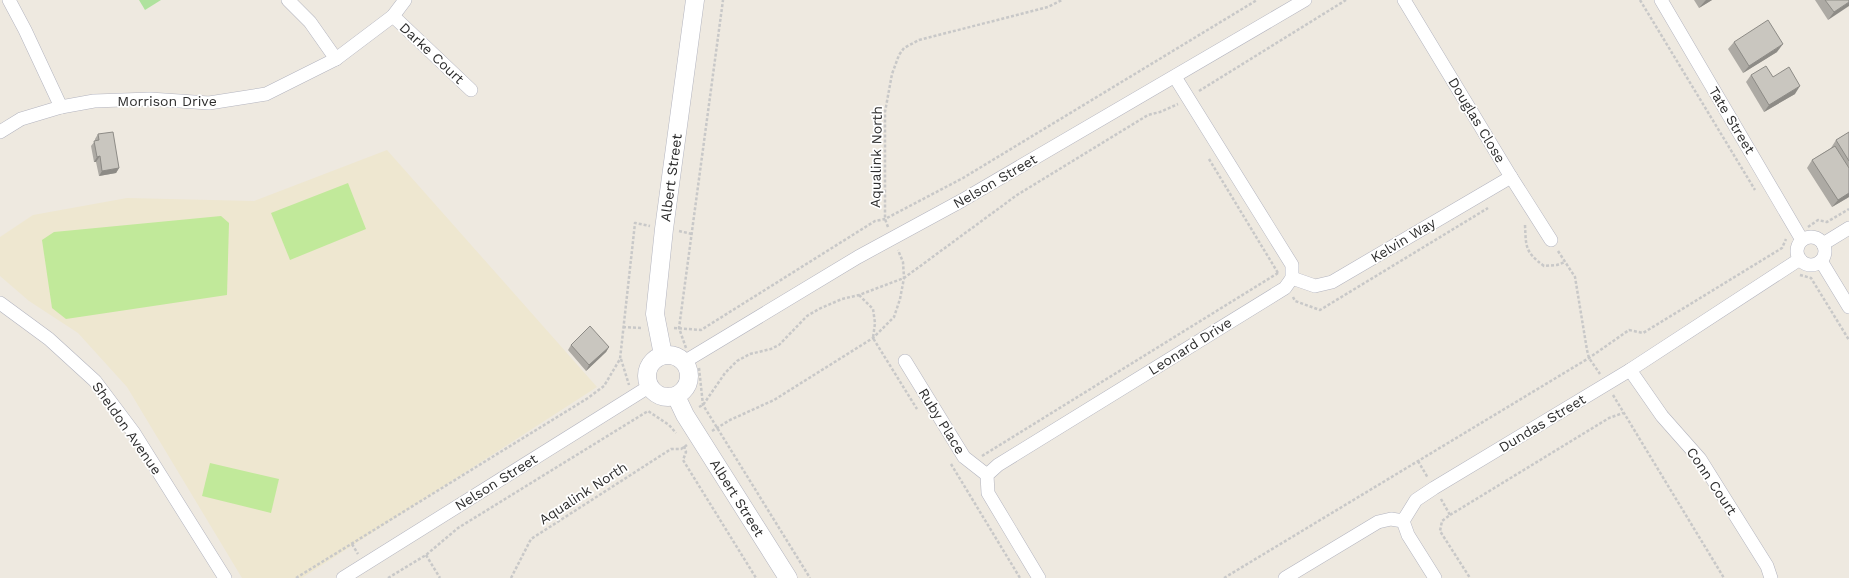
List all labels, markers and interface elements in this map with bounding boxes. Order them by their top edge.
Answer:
street label: Darke Court [397,19,468,87]
street label: Douglas Close [1445,74,1509,166]
street label: Tate Street [1706,84,1758,157]
street label: Morrison Drive [117,93,217,109]
street label: Aqualink North [867,106,885,208]
street label: Albert Street [657,133,685,223]
street label: Nelson Street [950,151,1040,211]
street label: Kelvin Way [1368,214,1439,266]
street label: Leonard Drive [1145,314,1235,378]
street label: Sheldon Avenue [89,379,165,477]
street label: Ruby Place [915,385,969,457]
street label: Dundas Street [1496,391,1588,455]
street label: Conn Court [1684,444,1740,518]
street label: Nelson Street [452,450,540,514]
street label: Albert Street [707,456,768,540]
street label: Aqualink North [536,459,630,527]

